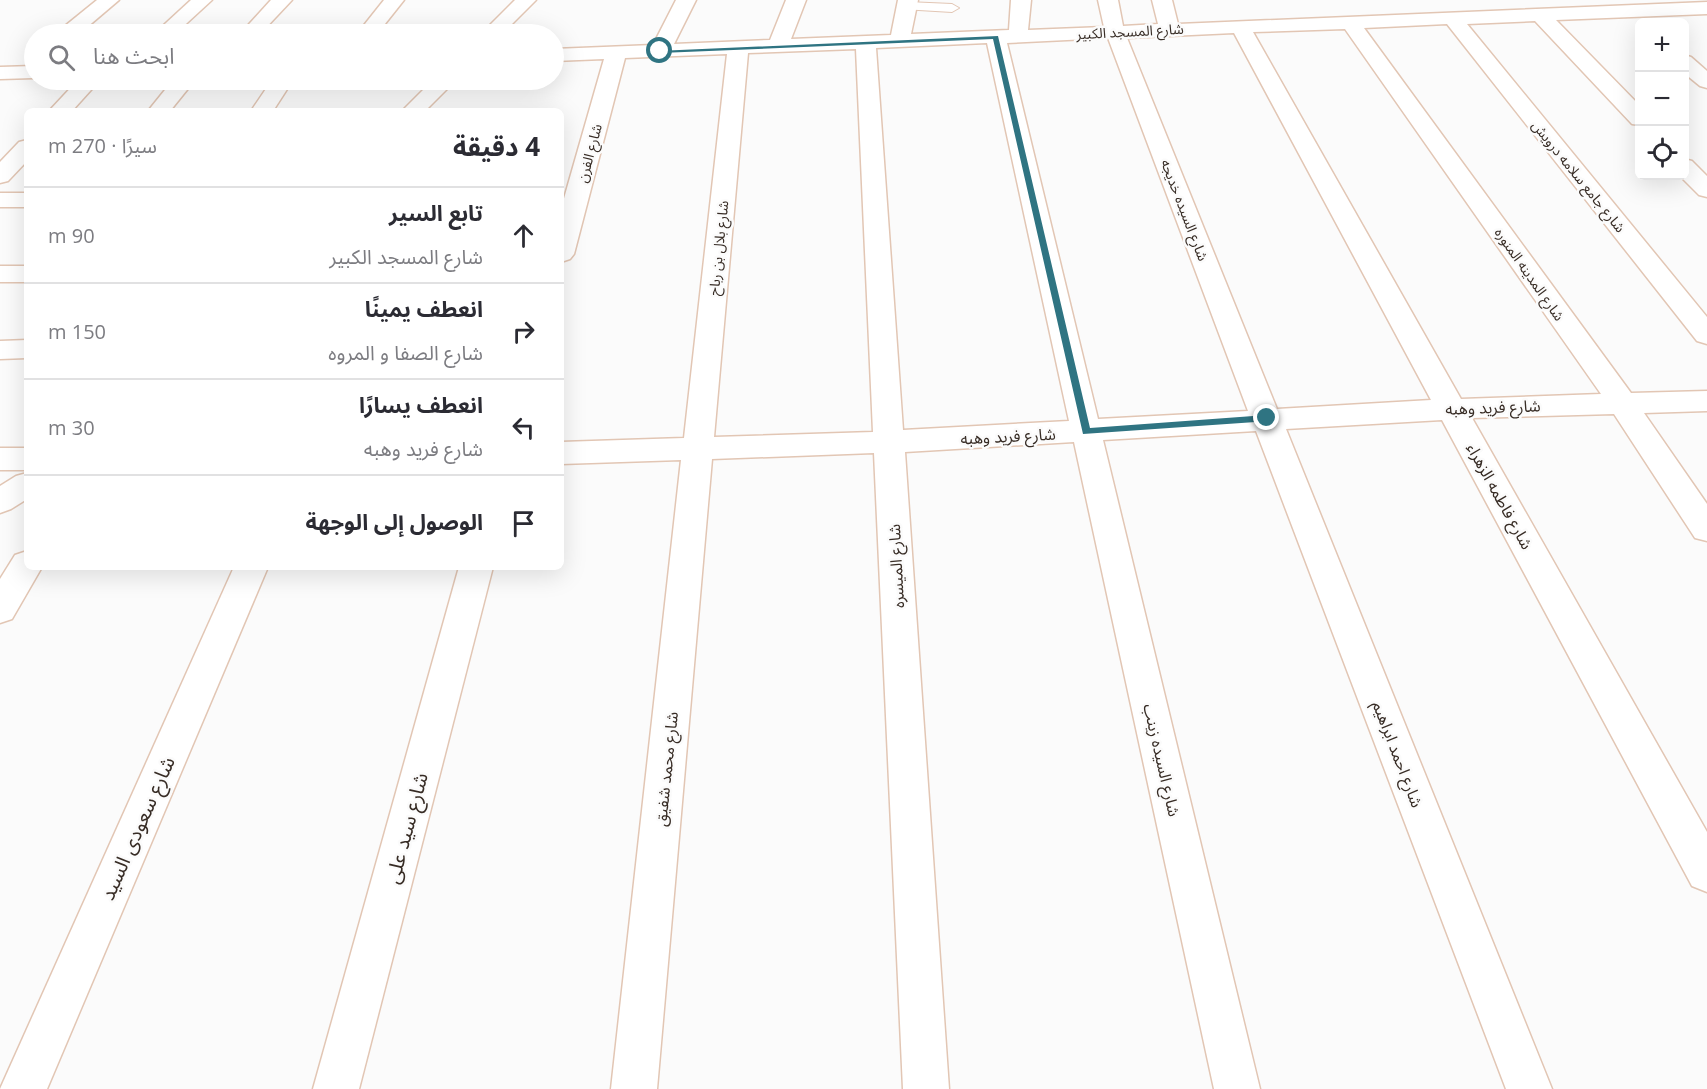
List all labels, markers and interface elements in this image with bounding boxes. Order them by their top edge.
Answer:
map controls [1635,18,1689,180]
button: + [1635,18,1689,72]
street label: شارع المسجد الكبير [1075,19,1184,45]
search box [24,24,564,90]
route start [646,37,672,63]
text: ابحث هنا [93,40,175,70]
icon: search [45,41,78,74]
button: − [1635,72,1689,126]
street label: شارع جامع سلامه درويش [1526,116,1630,237]
street label: شارع الفرن [572,122,608,185]
button: locate [1635,126,1689,180]
text: 4 دقيقة [453,128,540,164]
text: سيرًا · 270 m [48,132,157,159]
street label: شارع السيده خديجه [1155,156,1213,264]
text: تابع السير [389,197,483,227]
street label: شارع بلال بن رباح [704,199,734,297]
icon: ahead [507,219,540,252]
text: 90 m [48,222,95,249]
street label: شارع المدينه المنوره [1489,224,1569,325]
text: شارع المسجد الكبير [329,243,483,270]
text: انعطف يمينًا [365,293,483,323]
icon: right [507,315,540,348]
text: 150 m [48,318,106,345]
text: شارع الصفا و المروه [328,339,483,366]
text: انعطف يسارًا [359,389,483,419]
street label: شارع فريد وهبه [1445,394,1541,422]
route end [1253,404,1279,430]
icon: left [507,411,540,444]
text: 30 m [48,414,95,441]
street label: شارع فريد وهبه [960,423,1056,451]
text: شارع فريد وهبه [364,435,483,462]
street label: شارع فاطمه الزهراء [1460,439,1538,554]
text: الوصول إلى الوجهة [305,506,483,536]
icon: arrive [507,507,540,540]
street label: شارع الميسره [883,523,911,609]
street label: شارع احمد ابراهيم [1366,698,1428,811]
street label: شارع السيده زينب [1136,701,1186,819]
street label: شارع محمد شفيق [649,711,685,828]
street label: شارع سعودى السيد [93,752,183,905]
street label: شارع سيد على [378,769,436,887]

